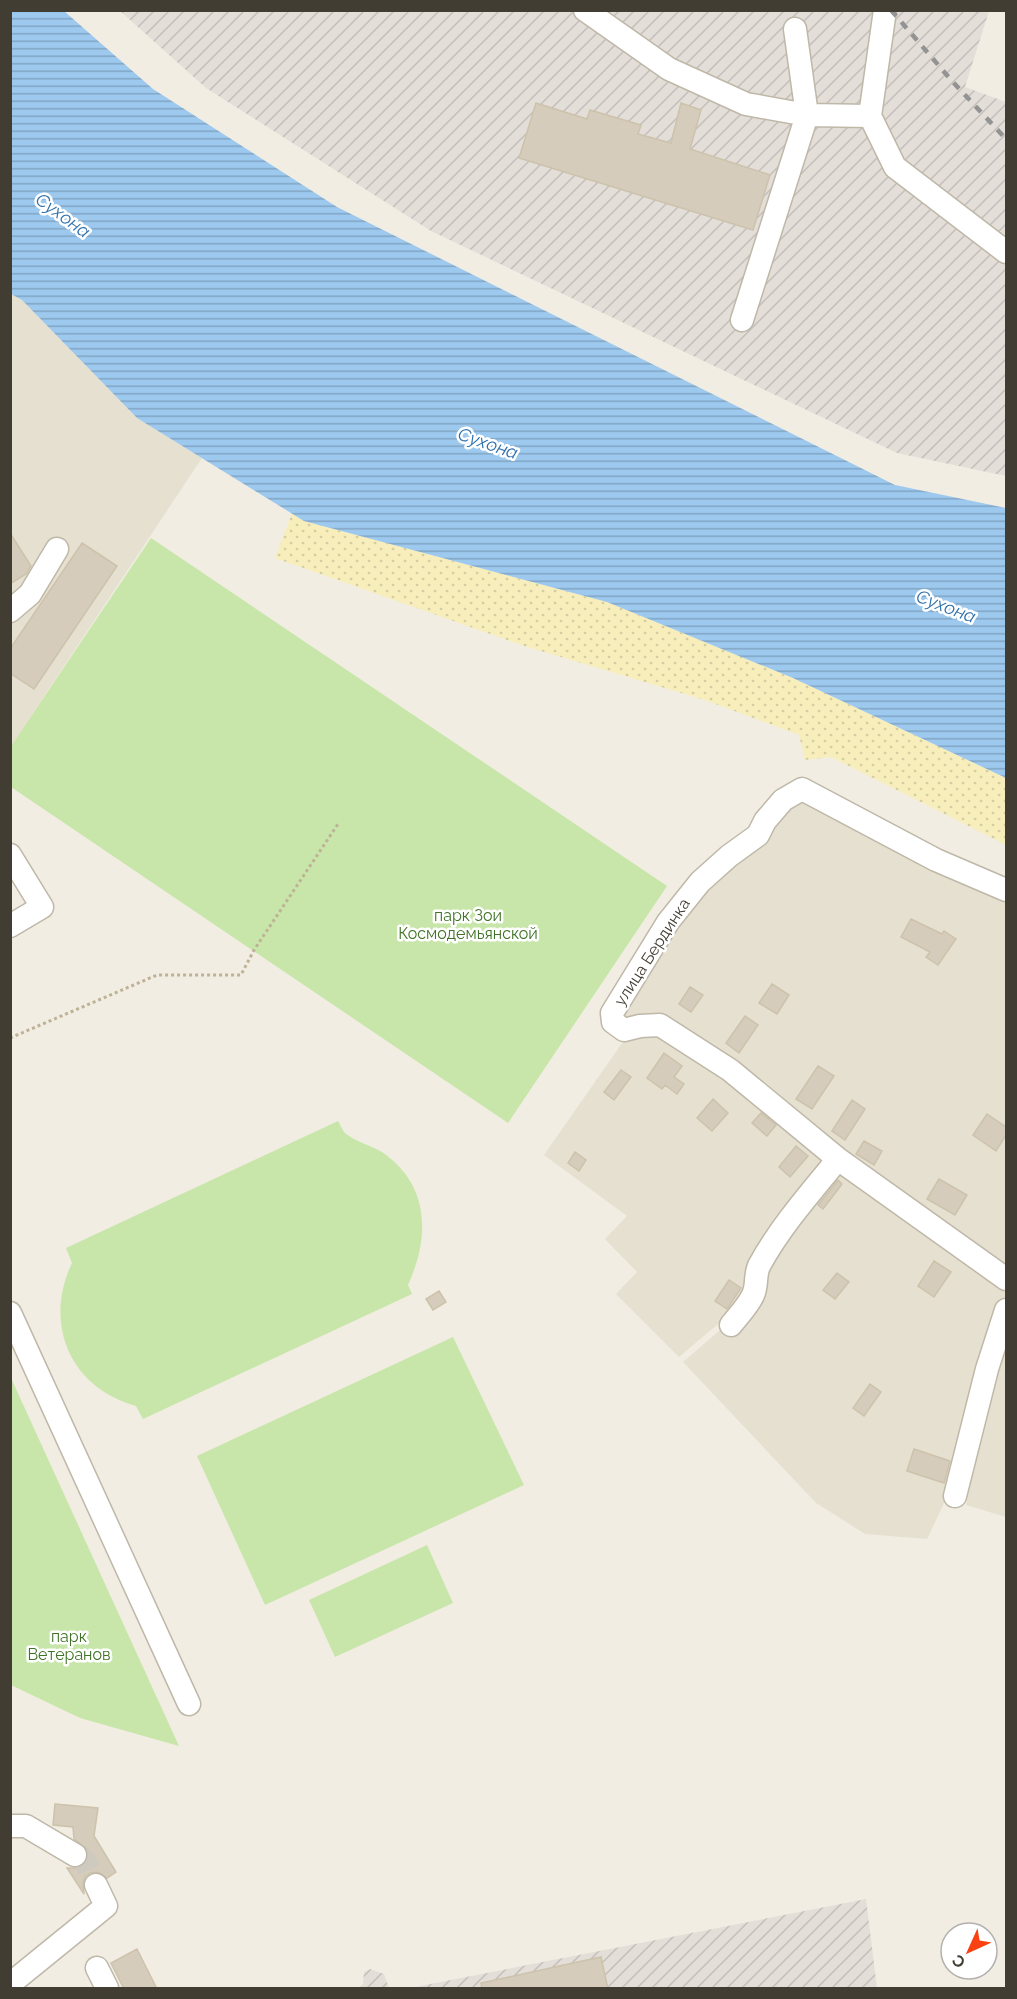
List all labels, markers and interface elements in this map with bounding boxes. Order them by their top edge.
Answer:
water label: Сухона [32,188,95,242]
water label: Сухона [455,423,521,463]
water label: Сухона [913,585,979,627]
street label: улица Бердинка [610,895,694,1009]
park label: парк Зои Космодемьянской [398,906,538,943]
park label: парк Ветеранов [27,1627,111,1664]
north arrow [939,1921,999,1981]
text: С [948,1951,969,1972]

